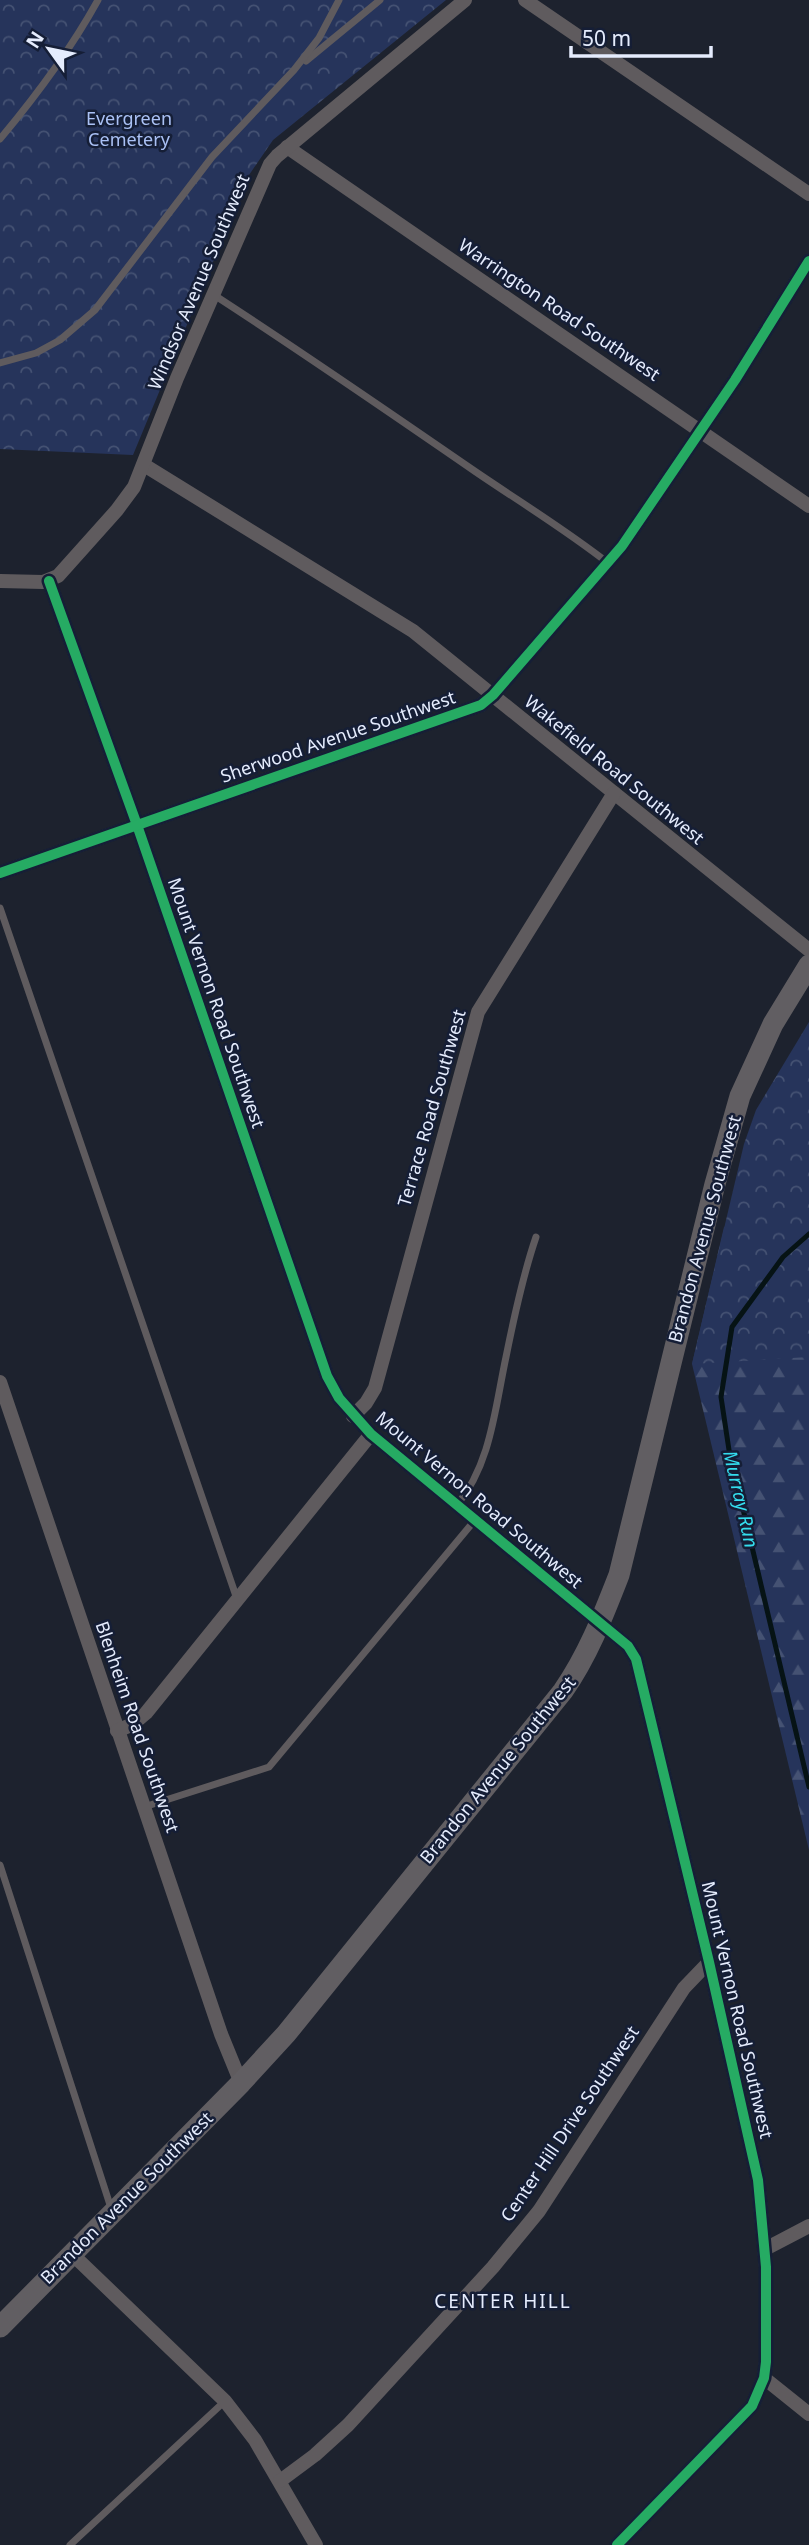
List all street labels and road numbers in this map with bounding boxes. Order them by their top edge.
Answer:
street label: Windsor Avenue Southwest [142,170,255,393]
street label: Warrington Road Southwest [454,233,665,386]
street label: Sherwood Avenue Southwest [217,684,459,788]
street label: Wakefield Road Southwest [520,689,710,850]
street label: Mount Vernon Road Southwest [163,874,271,1132]
street label: Terrace Road Southwest [391,1006,471,1209]
street label: Brandon Avenue Southwest [662,1112,746,1345]
street label: Mount Vernon Road Southwest [371,1405,589,1593]
street label: Blenheim Road Southwest [90,1618,186,1836]
street label: Brandon Avenue Southwest [414,1670,581,1868]
street label: Mount Vernon Road Southwest [697,1879,779,2141]
street label: Center Hill Drive Southwest [494,2020,644,2226]
street label: Brandon Avenue Southwest [35,2106,218,2289]

